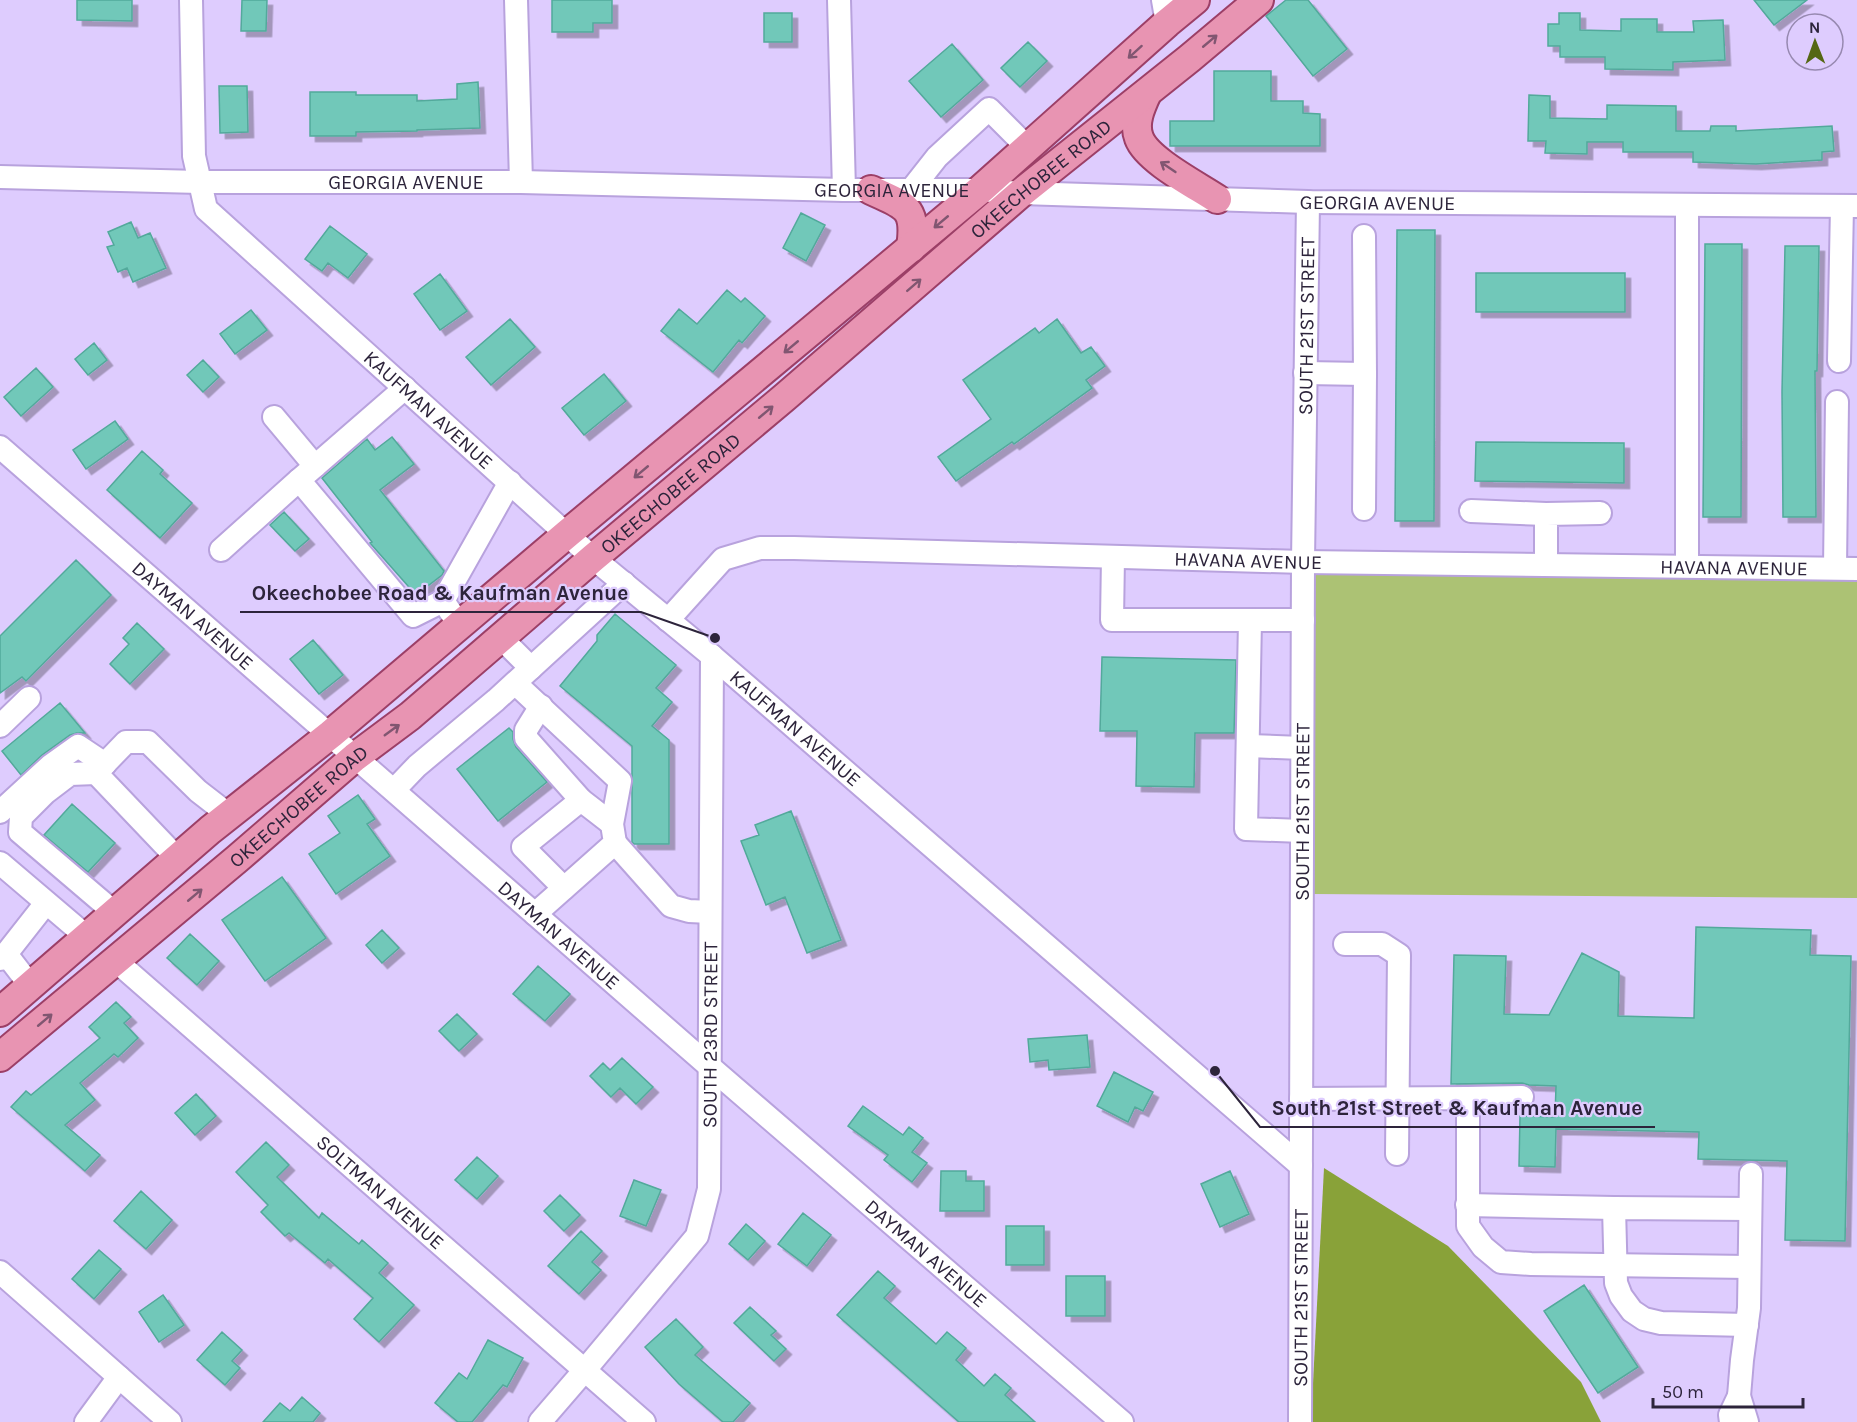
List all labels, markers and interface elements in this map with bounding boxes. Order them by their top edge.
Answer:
north arrow [1785,12,1845,72]
text: N [1809,18,1821,37]
one-way arrow [1202,34,1217,48]
one-way arrow [1127,45,1142,59]
street label: OKEECHOBEE ROAD [965,114,1116,243]
one-way arrow [1160,161,1176,173]
street label: GEORGIA AVENUE [328,171,484,194]
street label: GEORGIA AVENUE [814,178,970,202]
street label: GEORGIA AVENUE [1299,190,1455,215]
one-way arrow [933,216,949,229]
street label: SOUTH 21ST STREET [1294,237,1319,415]
one-way arrow [906,278,921,292]
one-way arrow [784,340,799,354]
street label: KAUFMAN AVENUE [359,346,498,474]
one-way arrow [758,406,774,419]
street label: OKEECHOBEE ROAD [596,428,745,558]
one-way arrow [634,465,649,479]
street label: HAVANA AVENUE [1174,547,1322,574]
street label: HAVANA AVENUE [1660,555,1808,580]
street label: DAYMAN AVENUE [127,556,258,675]
callout: Okeechobee Road & Kaufman Avenue [240,573,641,612]
text: Okeechobee Road & Kaufman Avenue [252,581,628,605]
street label: KAUFMAN AVENUE [725,665,866,791]
one-way arrow [384,723,400,736]
street label: SOUTH 21ST STREET [1290,723,1314,901]
street label: OKEECHOBEE ROAD [225,740,372,872]
street label: DAYMAN AVENUE [494,876,624,994]
one-way arrow [187,888,202,902]
street label: SOUTH 23RD STREET [698,942,722,1128]
one-way arrow [37,1013,52,1027]
callout: South 21st Street & Kaufman Avenue [1260,1088,1655,1127]
text: South 21st Street & Kaufman Avenue [1272,1096,1642,1120]
street label: SOLTMAN AVENUE [312,1130,449,1254]
street label: DAYMAN AVENUE [861,1194,992,1312]
street label: SOUTH 21ST STREET [1289,1209,1312,1387]
scale bar [1653,1371,1803,1409]
text: 50 m [1662,1381,1704,1403]

